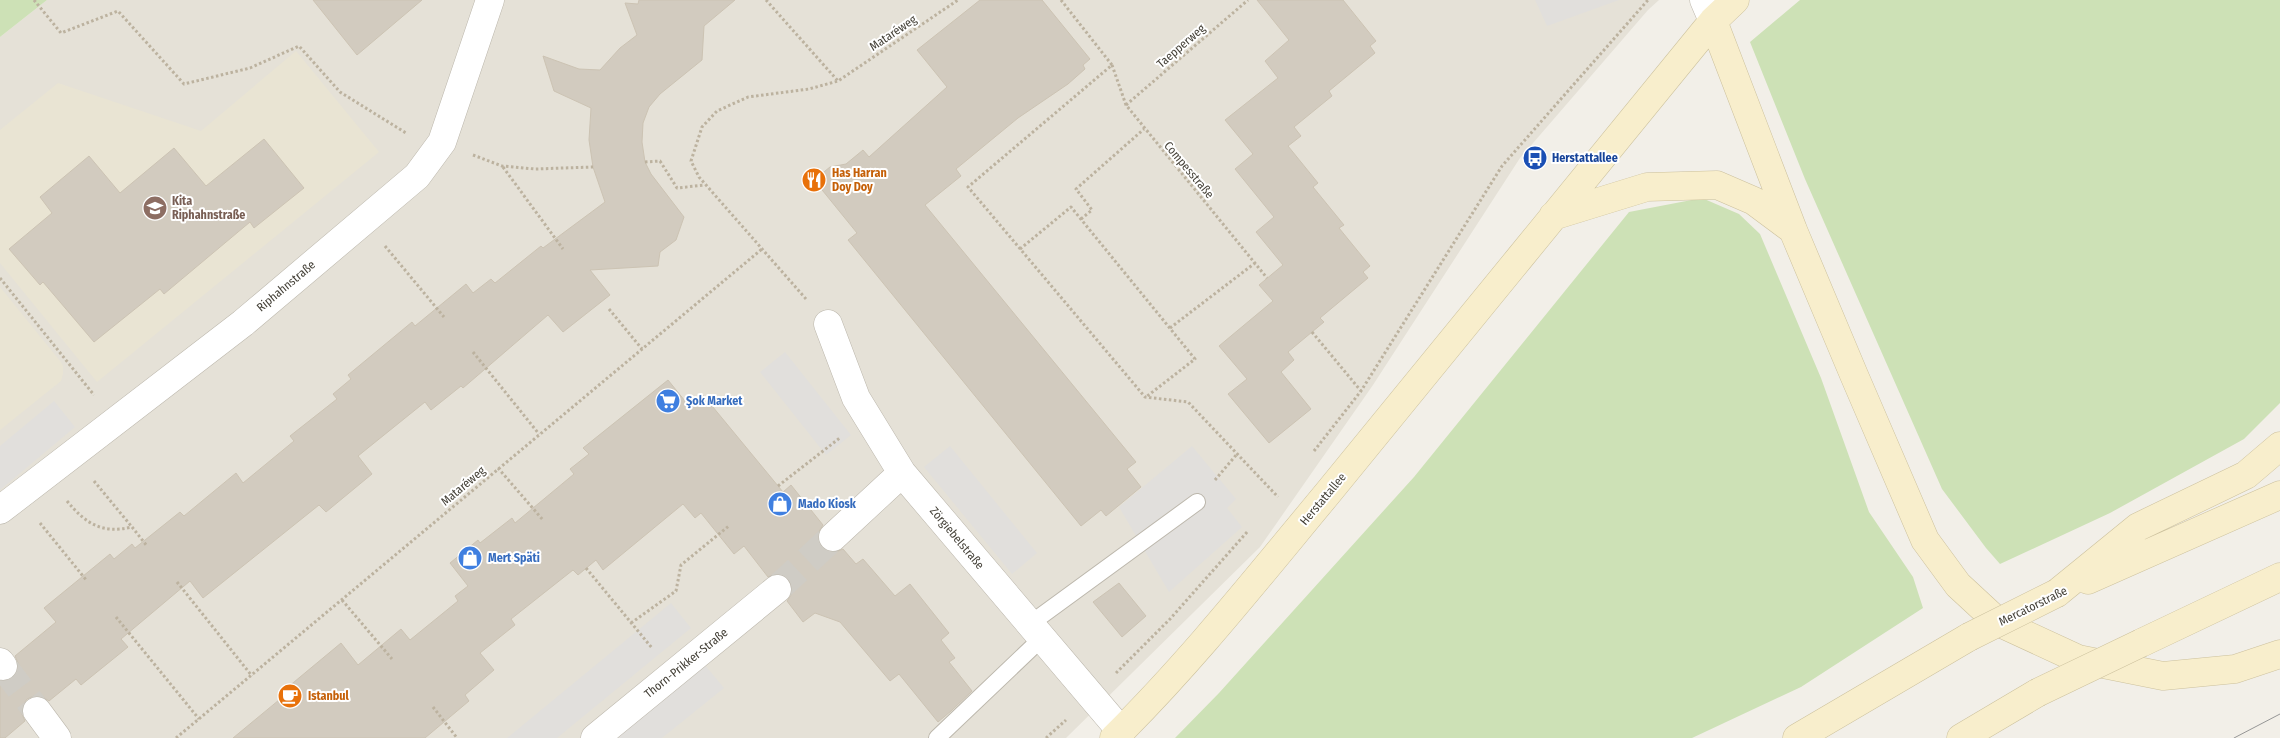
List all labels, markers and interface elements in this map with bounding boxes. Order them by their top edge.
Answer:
street label: Mataréweg [867,12,919,54]
street label: Taepperweg [1154,21,1208,71]
street label: Compesstraße [1161,139,1217,201]
bus stop icon: Herstattallee [1522,145,1548,171]
place label: Herstattallee [1552,151,1618,165]
place label: Has Harran Doy Doy [832,166,887,194]
restaurant icon: Has Harran Doy Doy [801,167,827,193]
place label: Kita Riphahnstraße [172,194,245,222]
school or university icon: Kita Riphahnstraße [142,195,168,221]
street label: Riphahnstraße [254,257,318,314]
supermarket icon: Şok Market [655,388,681,414]
place label: Şok Market [686,394,743,409]
street label: Mataréweg [438,463,488,509]
street label: Herstattallee [1297,470,1349,528]
shop icon: Mado Kiosk [767,491,793,517]
place label: Mado Kiosk [798,497,857,511]
street label: Zörgiebelstraße [927,504,987,572]
shop icon: Mert Späti [457,545,483,571]
place label: Mert Späti [488,551,540,565]
street label: Mercatorstraße [1997,583,2070,629]
street label: Thorn-Prikker-Straße [642,625,731,701]
cafe icon: Istanbul [277,683,303,709]
place label: Istanbul [308,689,350,703]

